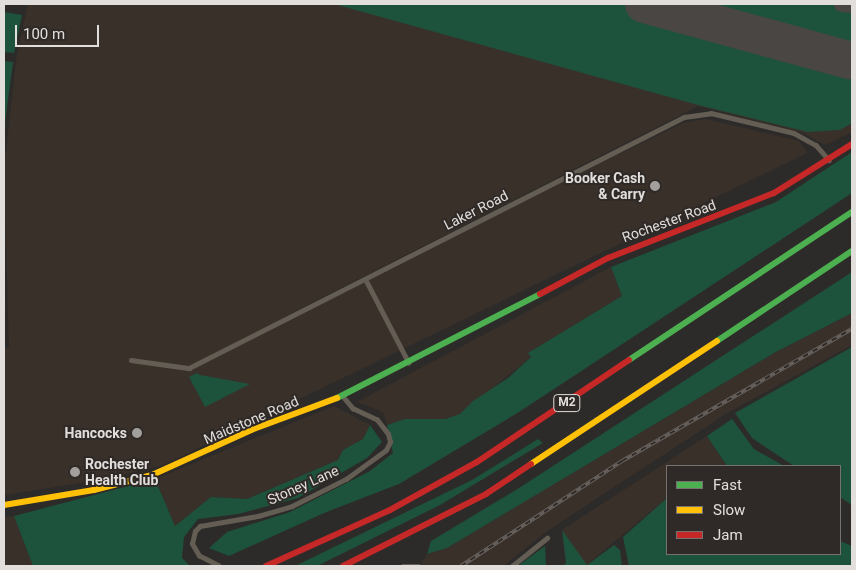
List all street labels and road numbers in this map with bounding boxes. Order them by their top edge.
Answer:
street label: Laker Road [441,187,511,233]
street label: Rochester Road [620,196,718,246]
street label: Maidstone Road [201,392,301,448]
road number: M2 [553,393,581,412]
street label: Stoney Lane [265,462,341,508]

